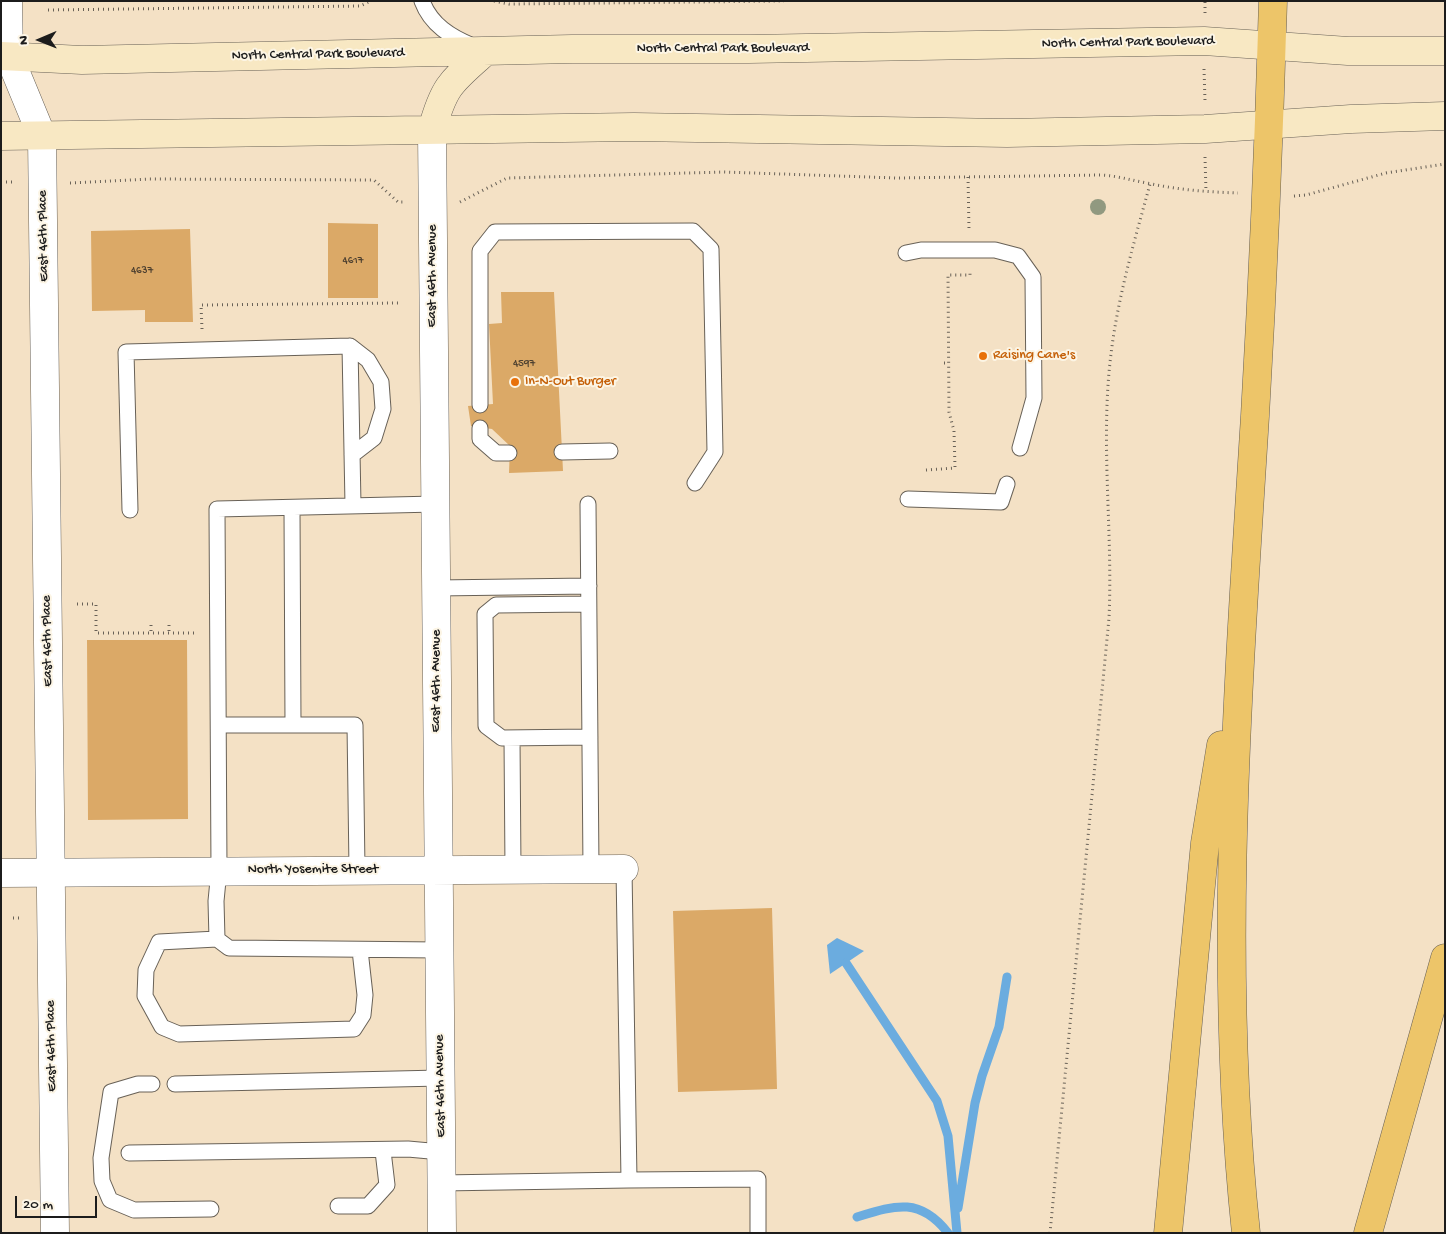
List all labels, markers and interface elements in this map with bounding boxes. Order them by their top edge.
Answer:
north arrow [15,15,65,65]
street label: North Central Park Boulevard [1042,33,1214,53]
text: N [16,36,33,45]
street label: North Central Park Boulevard [637,41,809,57]
street label: North Central Park Boulevard [232,45,404,65]
street label: East 46th Place [35,190,53,282]
street label: East 46th Avenue [425,224,441,328]
house number: 4617 [343,254,363,268]
house number: 4637 [131,264,153,278]
place label: Raising Cane's [993,348,1075,364]
marker: Raising Cane's [977,350,989,362]
house number: 4597 [513,357,535,371]
place label: In-N-Out Burger [525,374,616,390]
marker: In-N-Out Burger [509,376,521,388]
street label: East 46th Place [39,595,57,687]
street label: East 46th Avenue [429,629,445,733]
street label: North Yosemite Street [248,862,378,878]
street label: East 46th Place [43,1000,61,1092]
street label: East 46th Avenue [432,1034,450,1138]
scale bar [18,1186,100,1218]
text: 20 m [23,1196,53,1214]

